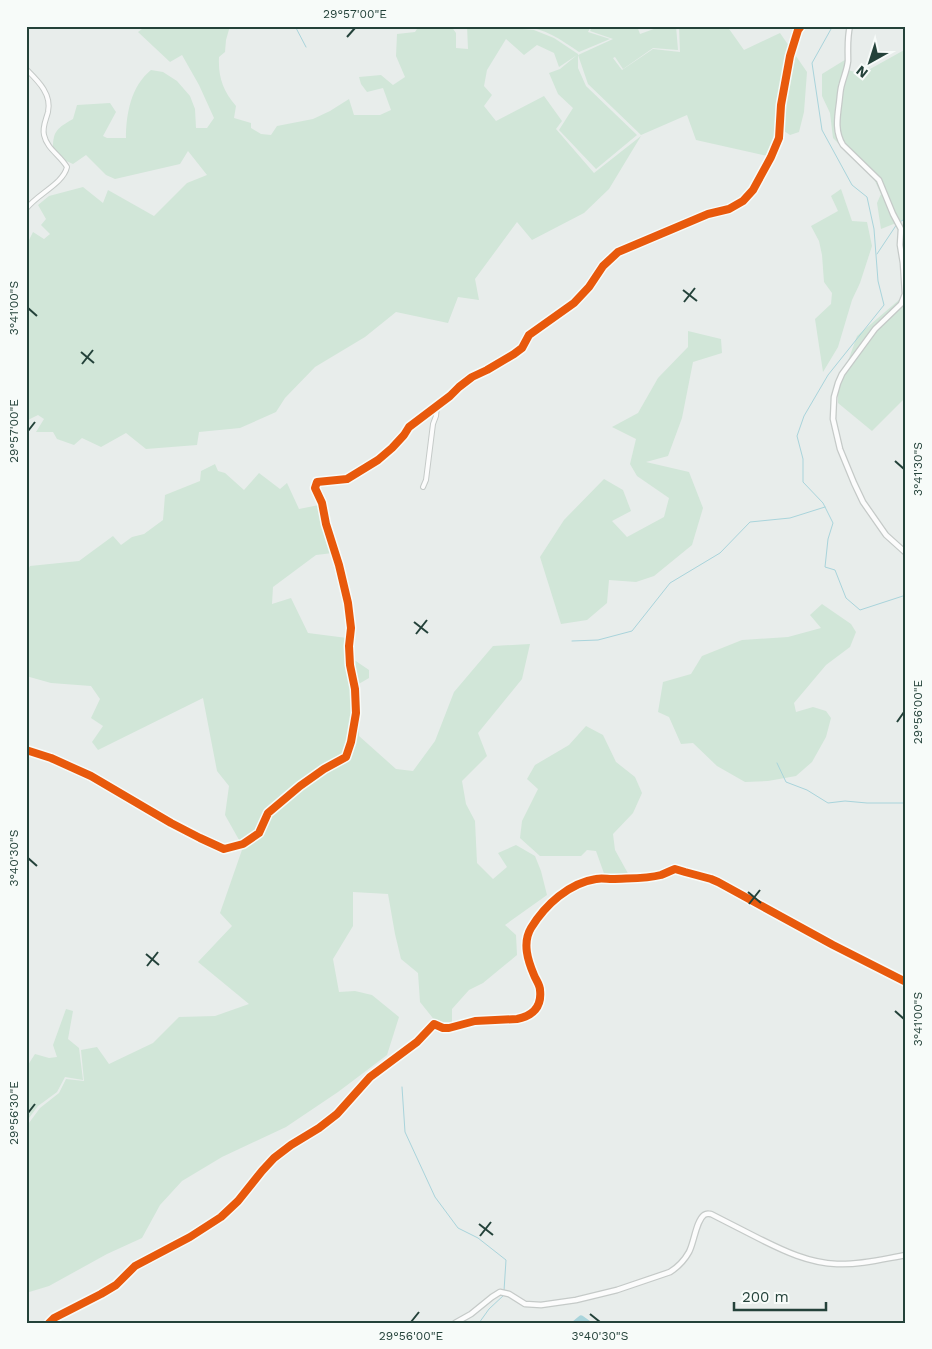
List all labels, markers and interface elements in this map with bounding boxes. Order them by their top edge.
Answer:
text: 29°57'00"E [323,7,387,21]
north arrow [844,38,894,88]
text: N [853,63,871,82]
text: 3°41'00"S [7,281,21,335]
text: 29°57'00"E [7,399,21,463]
text: 3°41'30"S [911,442,925,496]
text: 29°56'00"E [911,679,925,744]
text: 3°40'30"S [7,830,21,886]
text: 3°41'00"S [911,992,925,1046]
text: 29°56'30"E [7,1081,21,1145]
scale bar [734,1279,827,1311]
text: 200 m [742,1288,789,1306]
text: 29°56'00"E [379,1329,444,1343]
text: 3°40'30"S [572,1329,628,1343]

